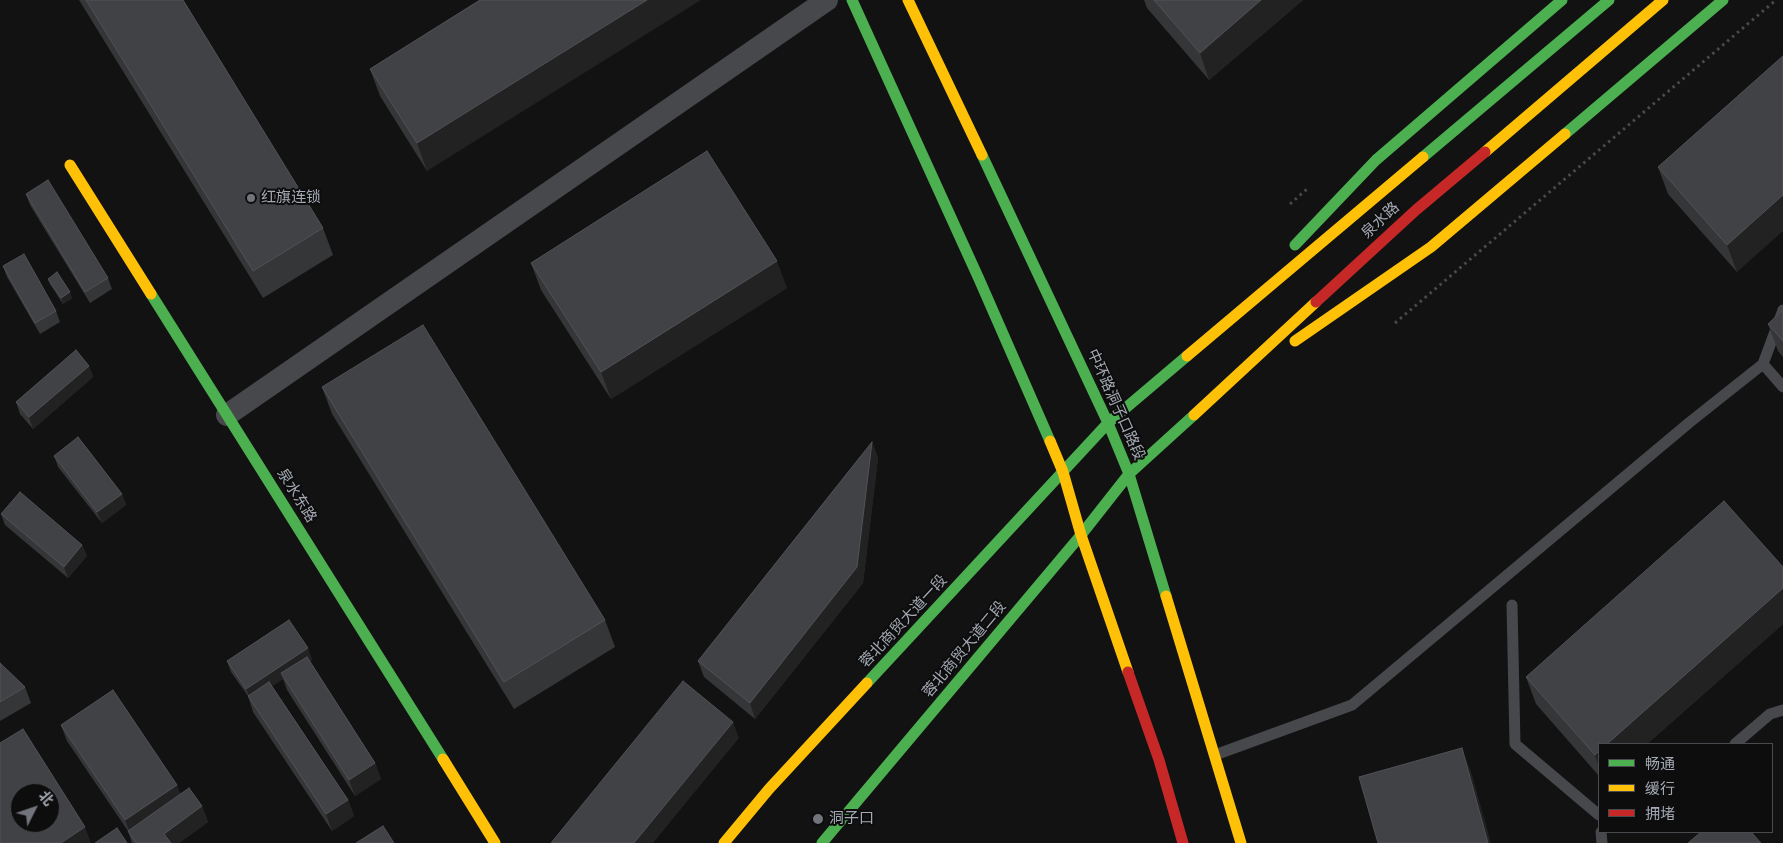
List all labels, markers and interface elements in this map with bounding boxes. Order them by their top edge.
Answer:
place label: 红旗连锁 [261,189,321,207]
marker: 红旗连锁 [245,192,257,204]
street label: 泉水路 [1358,199,1404,243]
street label: 中环路洞子口路段 [1082,347,1148,463]
street label: 泉水东路 [272,466,320,526]
street label: 蓉北商贸大道一段 [856,572,952,672]
street label: 蓉北商贸大道二段 [920,598,1010,702]
legend [1598,743,1773,833]
text: 畅通 [1645,754,1675,774]
text: 缓行 [1645,779,1675,799]
north arrow [10,783,60,833]
text: 北 [34,787,58,810]
text: 拥堵 [1645,804,1675,824]
place label: 洞子口 [829,810,874,828]
marker: 洞子口 [811,812,825,826]

